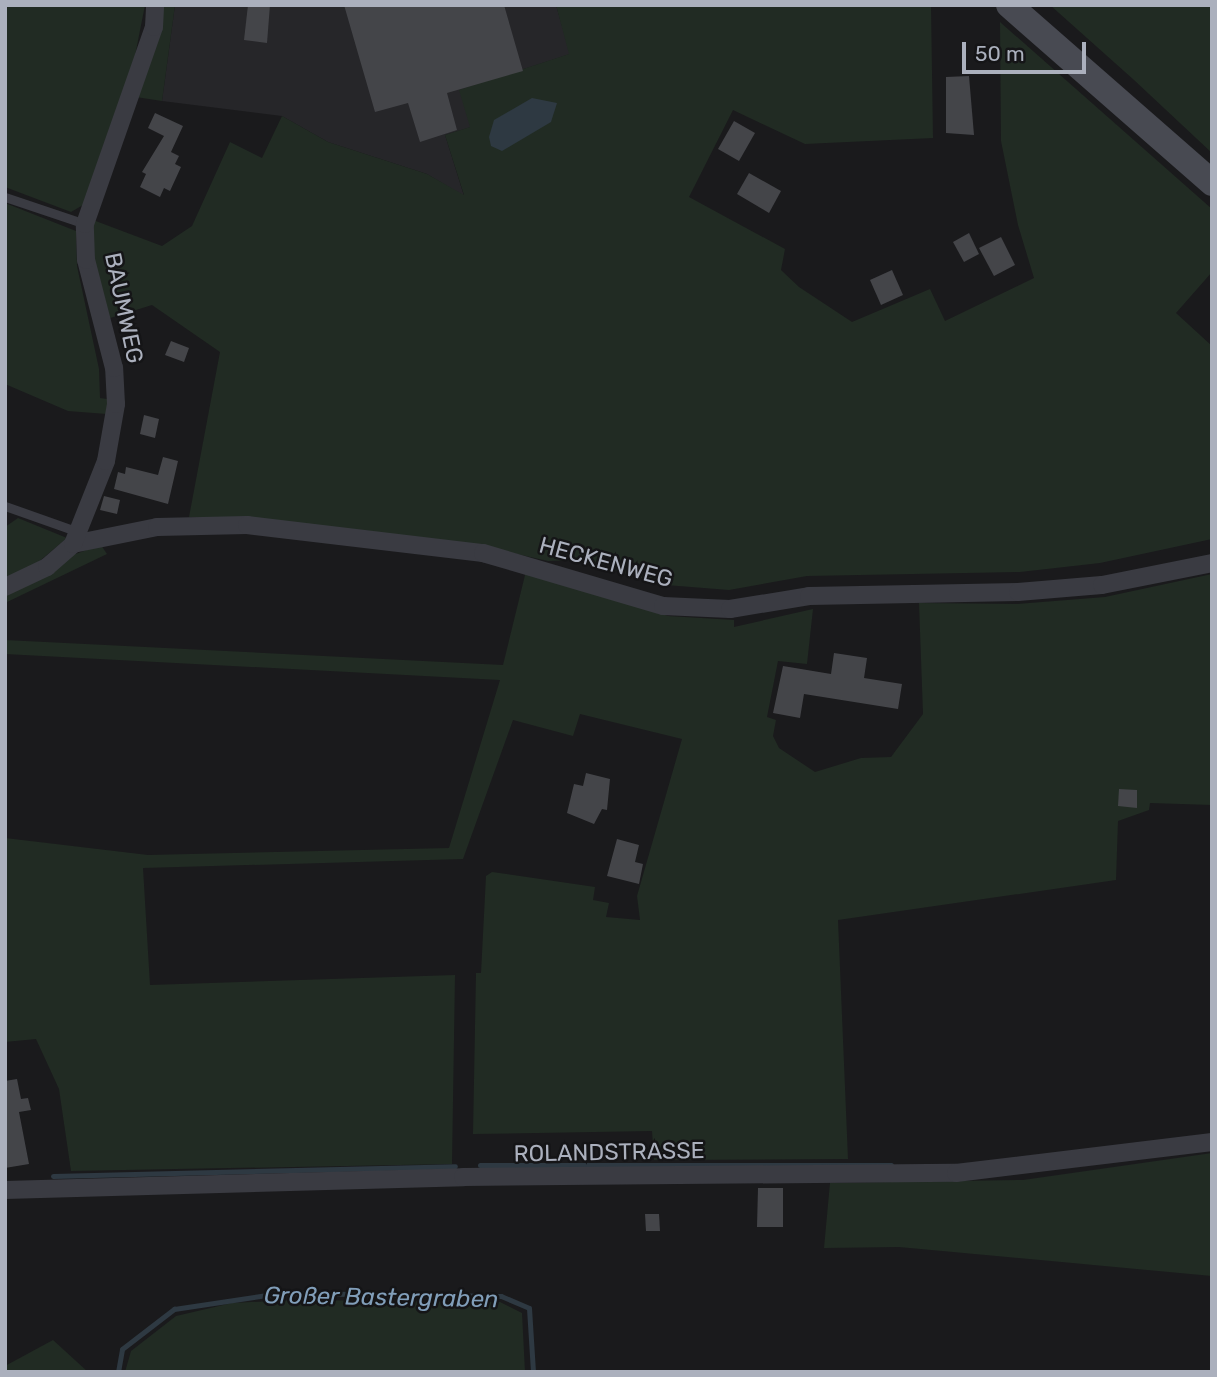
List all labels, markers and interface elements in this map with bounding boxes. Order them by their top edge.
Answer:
scale bar [965,28,1089,72]
text: 50 m [975,41,1025,66]
street label: BAUMWEG [99,250,149,366]
street label: HECKENWEG [536,531,676,593]
street label: ROLANDSTRASSE [513,1137,705,1167]
water label: Großer Bastergraben [263,1282,499,1314]

